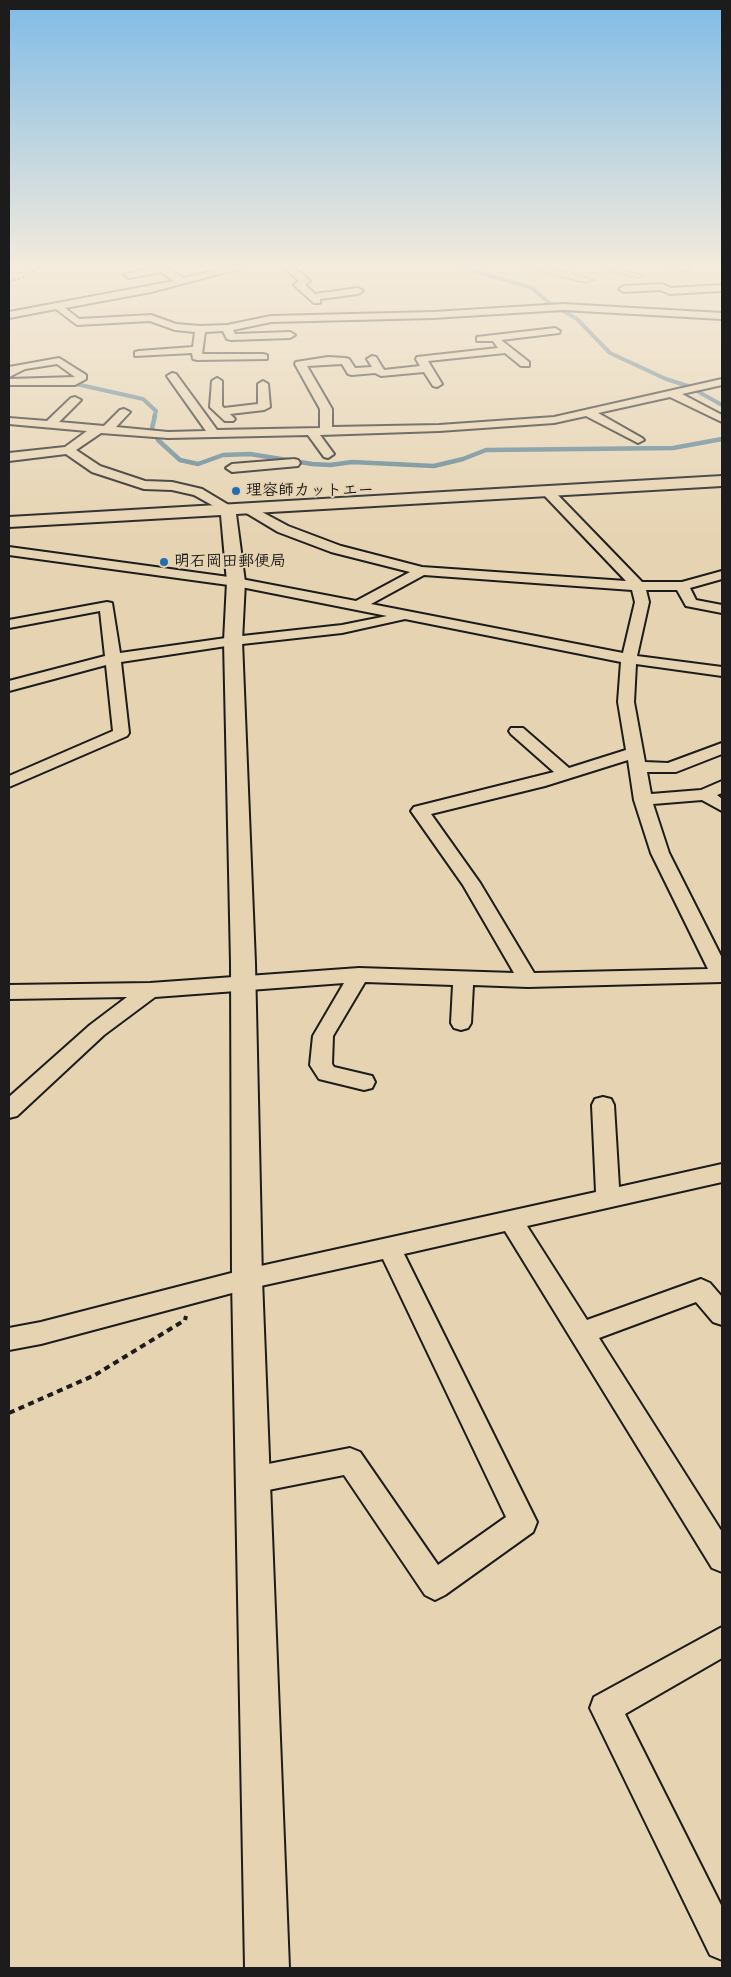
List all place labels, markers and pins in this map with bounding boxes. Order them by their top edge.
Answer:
place label: 理容師カットエー [246,481,374,501]
marker: 理容師カットエー [230,485,242,497]
place label: 明石岡田郵便局 [174,552,286,572]
marker: 明石岡田郵便局 [158,556,170,568]

